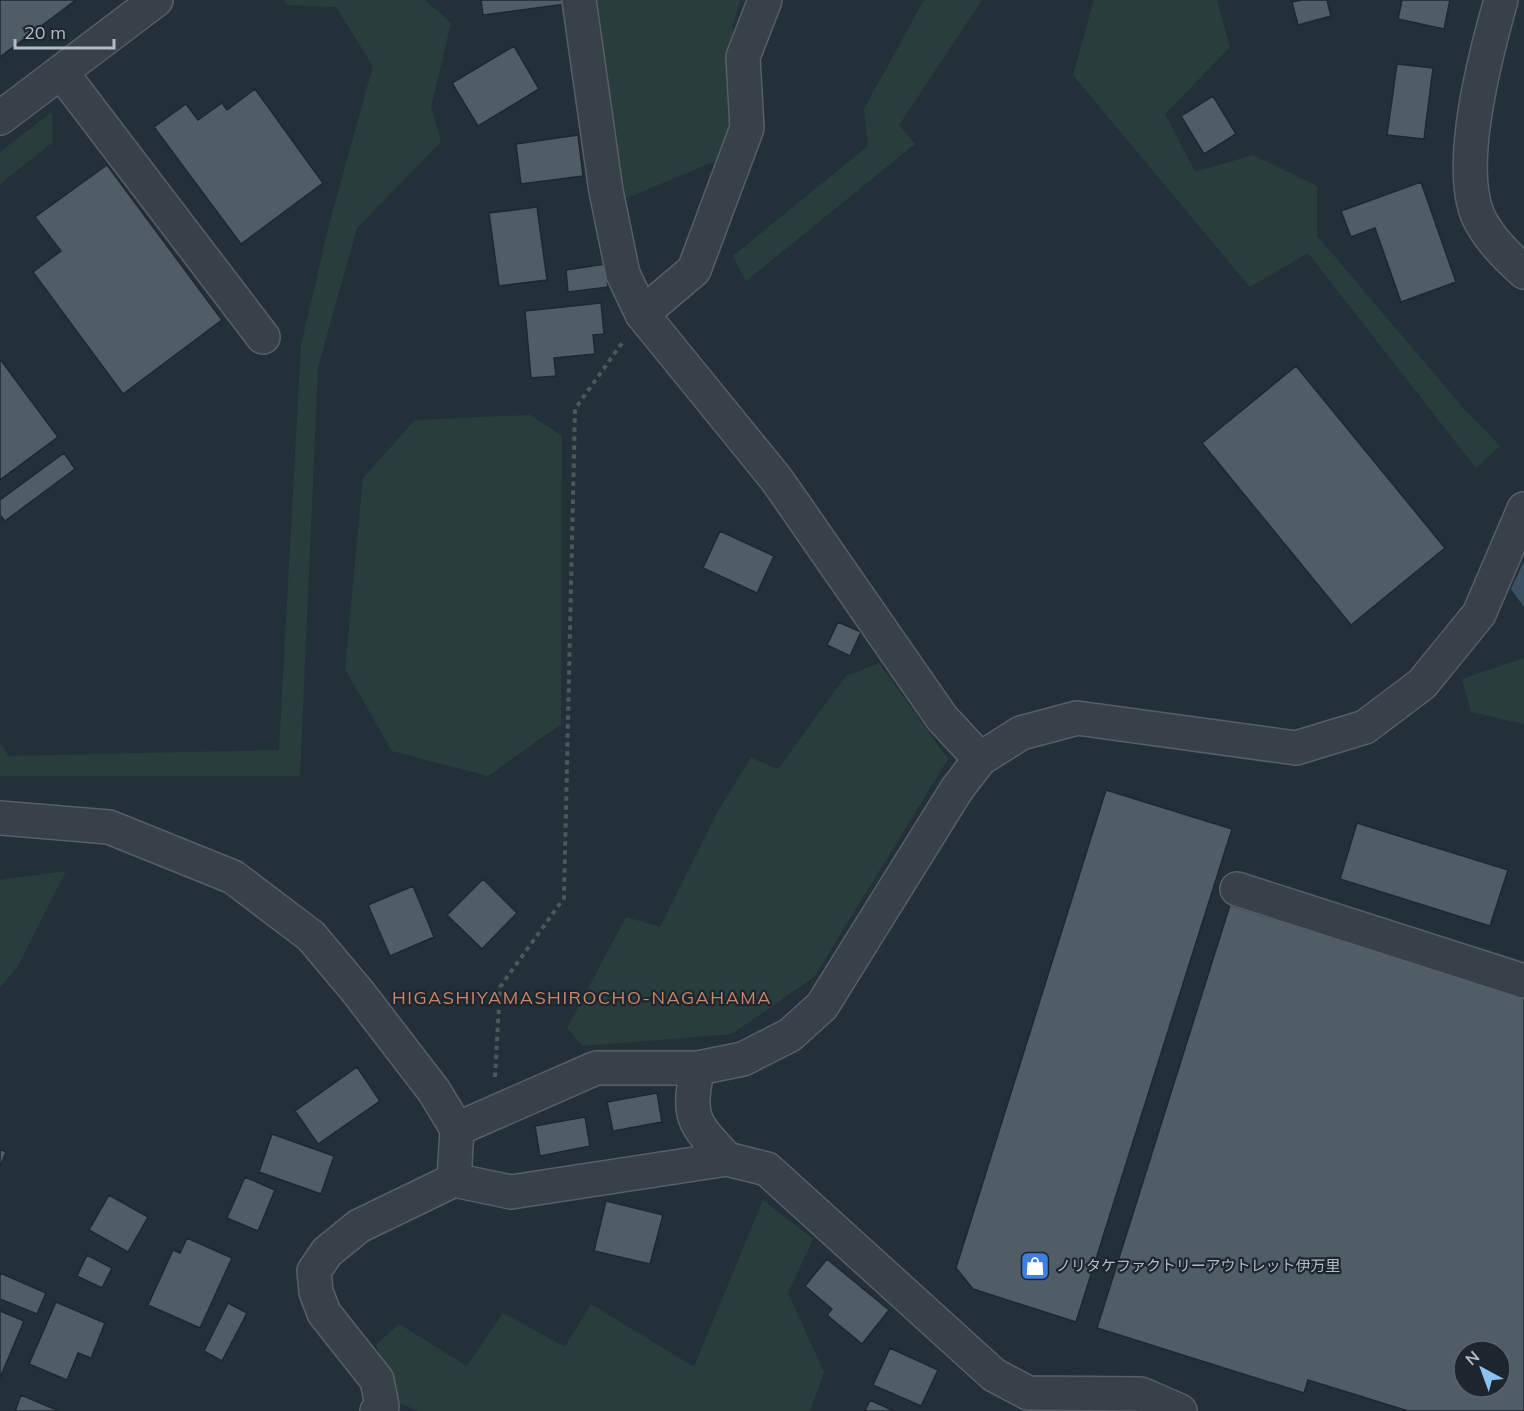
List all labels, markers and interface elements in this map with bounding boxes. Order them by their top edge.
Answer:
scale bar [15,12,114,50]
text: 20 m [24,21,66,44]
district label: HIGASHIYAMASHIROCHO-NAGAHAMA [392,986,772,1009]
shop icon: ノリタケファクトリーアウトレット伊万里 [1019,1250,1051,1282]
place label: ノリタケファクトリーアウトレット伊万里 [1056,1256,1340,1275]
north arrow [1452,1339,1512,1399]
text: N [1461,1346,1483,1369]

